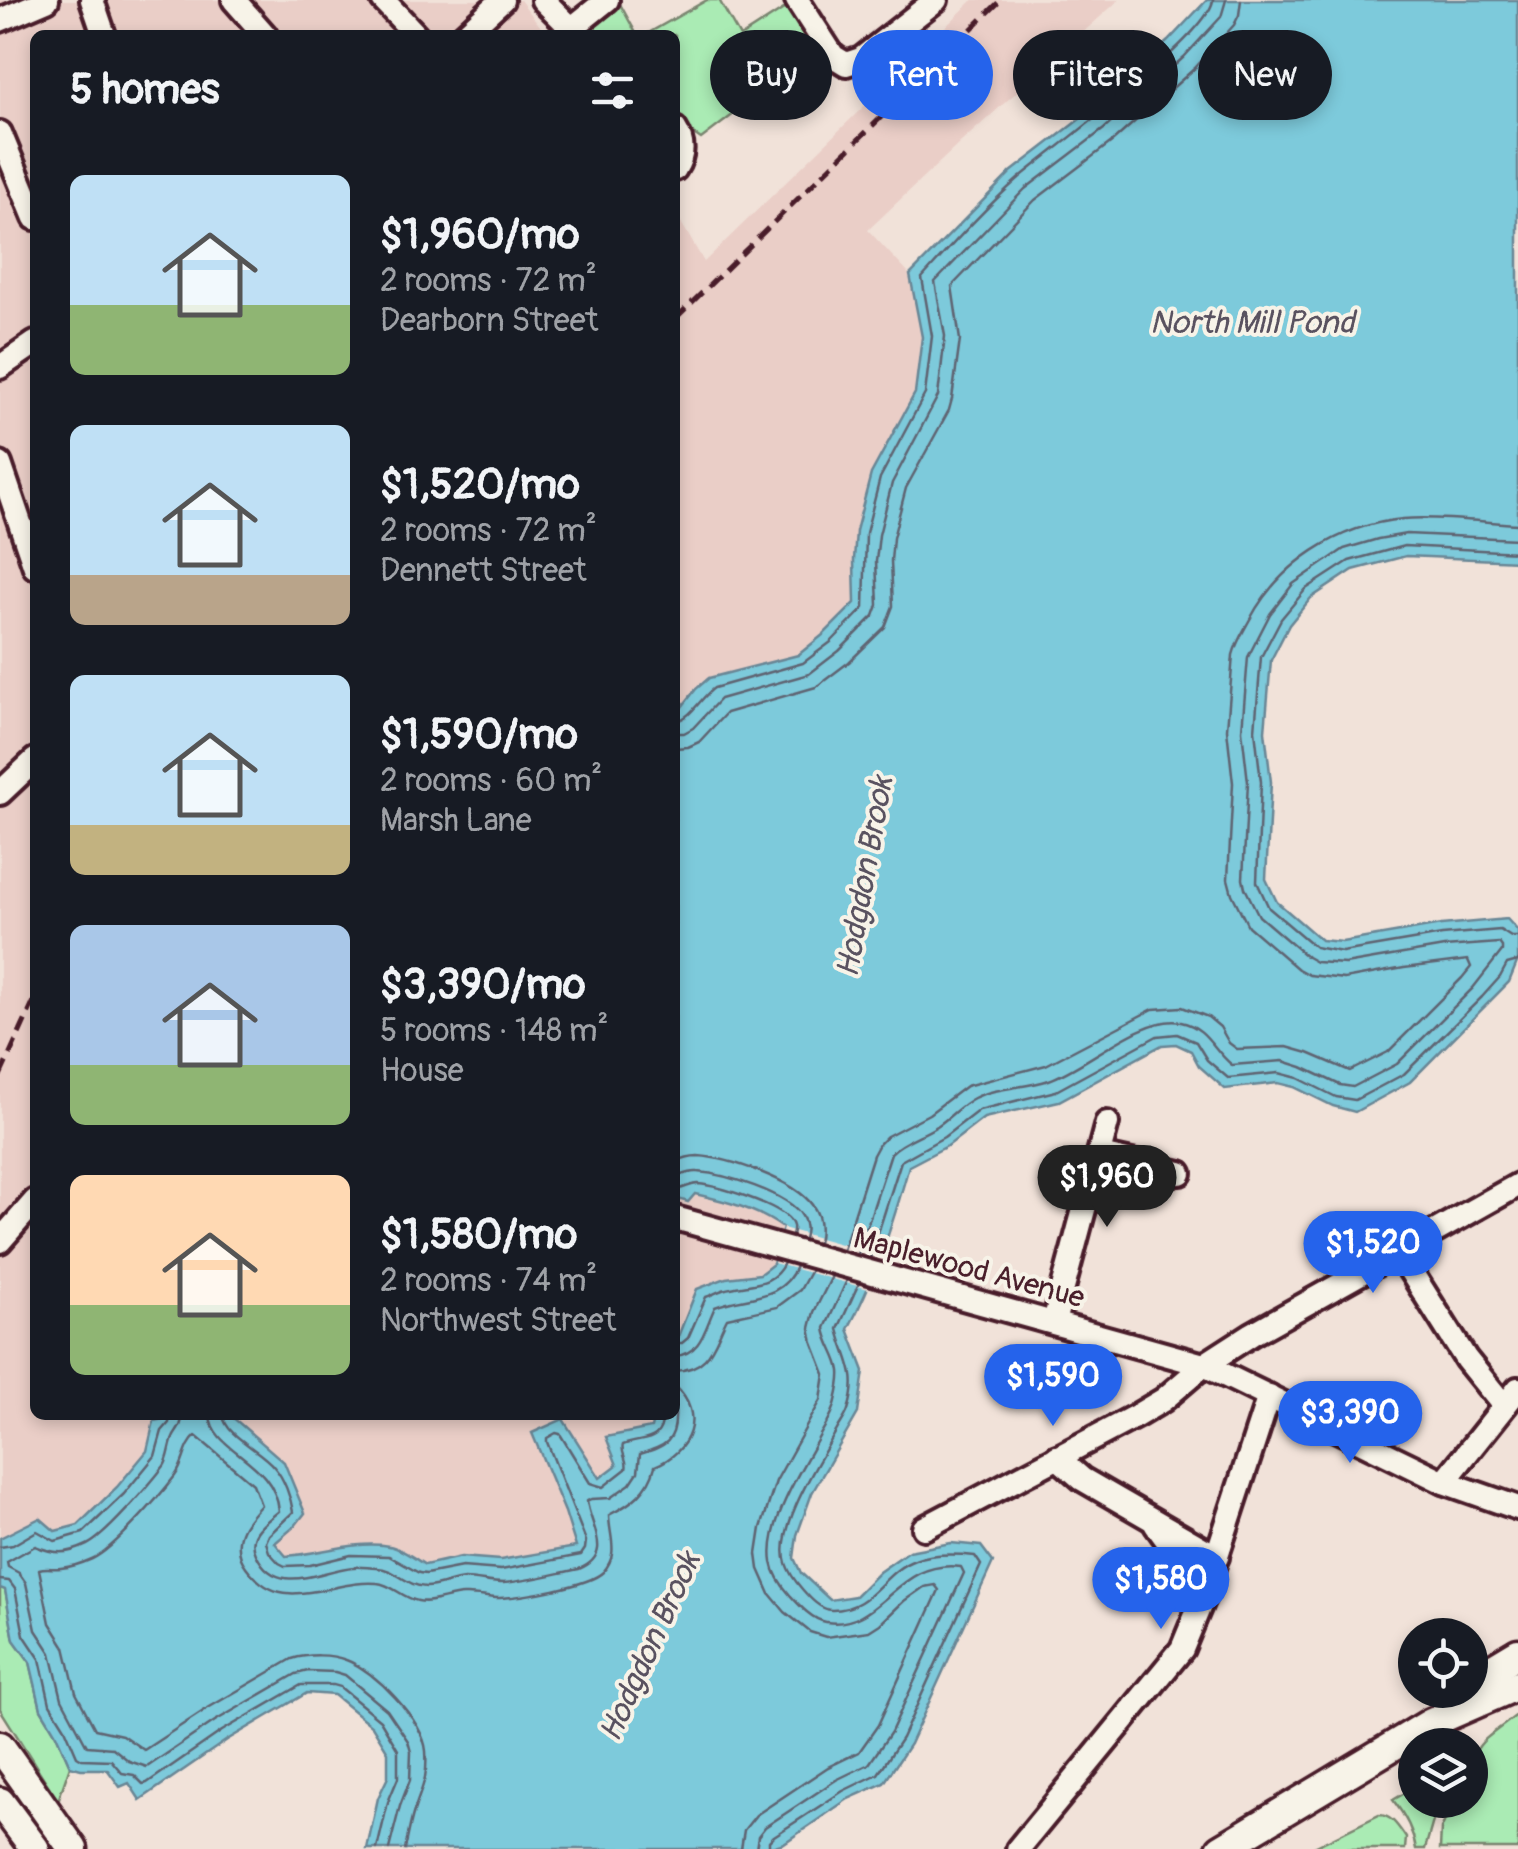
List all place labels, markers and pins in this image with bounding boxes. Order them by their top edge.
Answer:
pin: $1,960 [1026,1145,1188,1230]
pin: $1,520 [1292,1211,1454,1296]
pin: $1,590 [972,1344,1134,1429]
pin: $3,390 [1269,1381,1431,1466]
pin: $1,580 [1080,1547,1242,1632]

